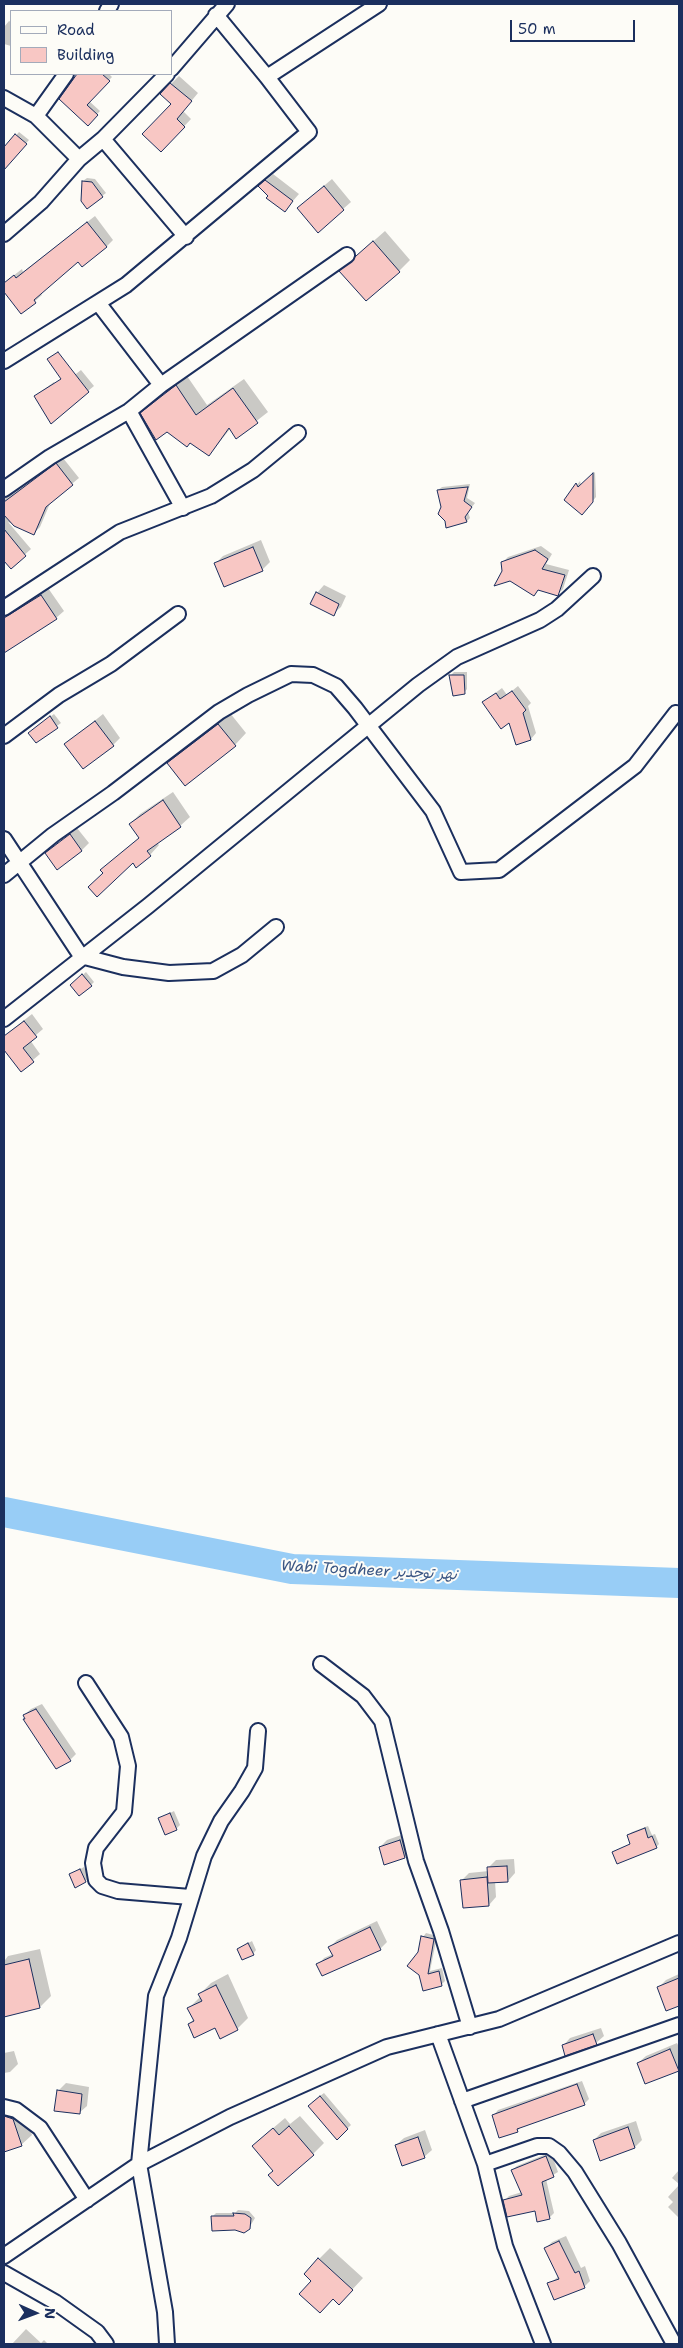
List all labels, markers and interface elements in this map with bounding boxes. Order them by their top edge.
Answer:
legend [10,10,172,75]
scale bar [513,10,638,42]
text: 50 m [518,19,556,39]
text: Road [57,20,95,40]
text: Building [57,45,114,65]
water label: Wabi Togdheer نهر توجدير [281,1557,457,1585]
north arrow [10,2288,60,2338]
text: N [41,2308,59,2319]

